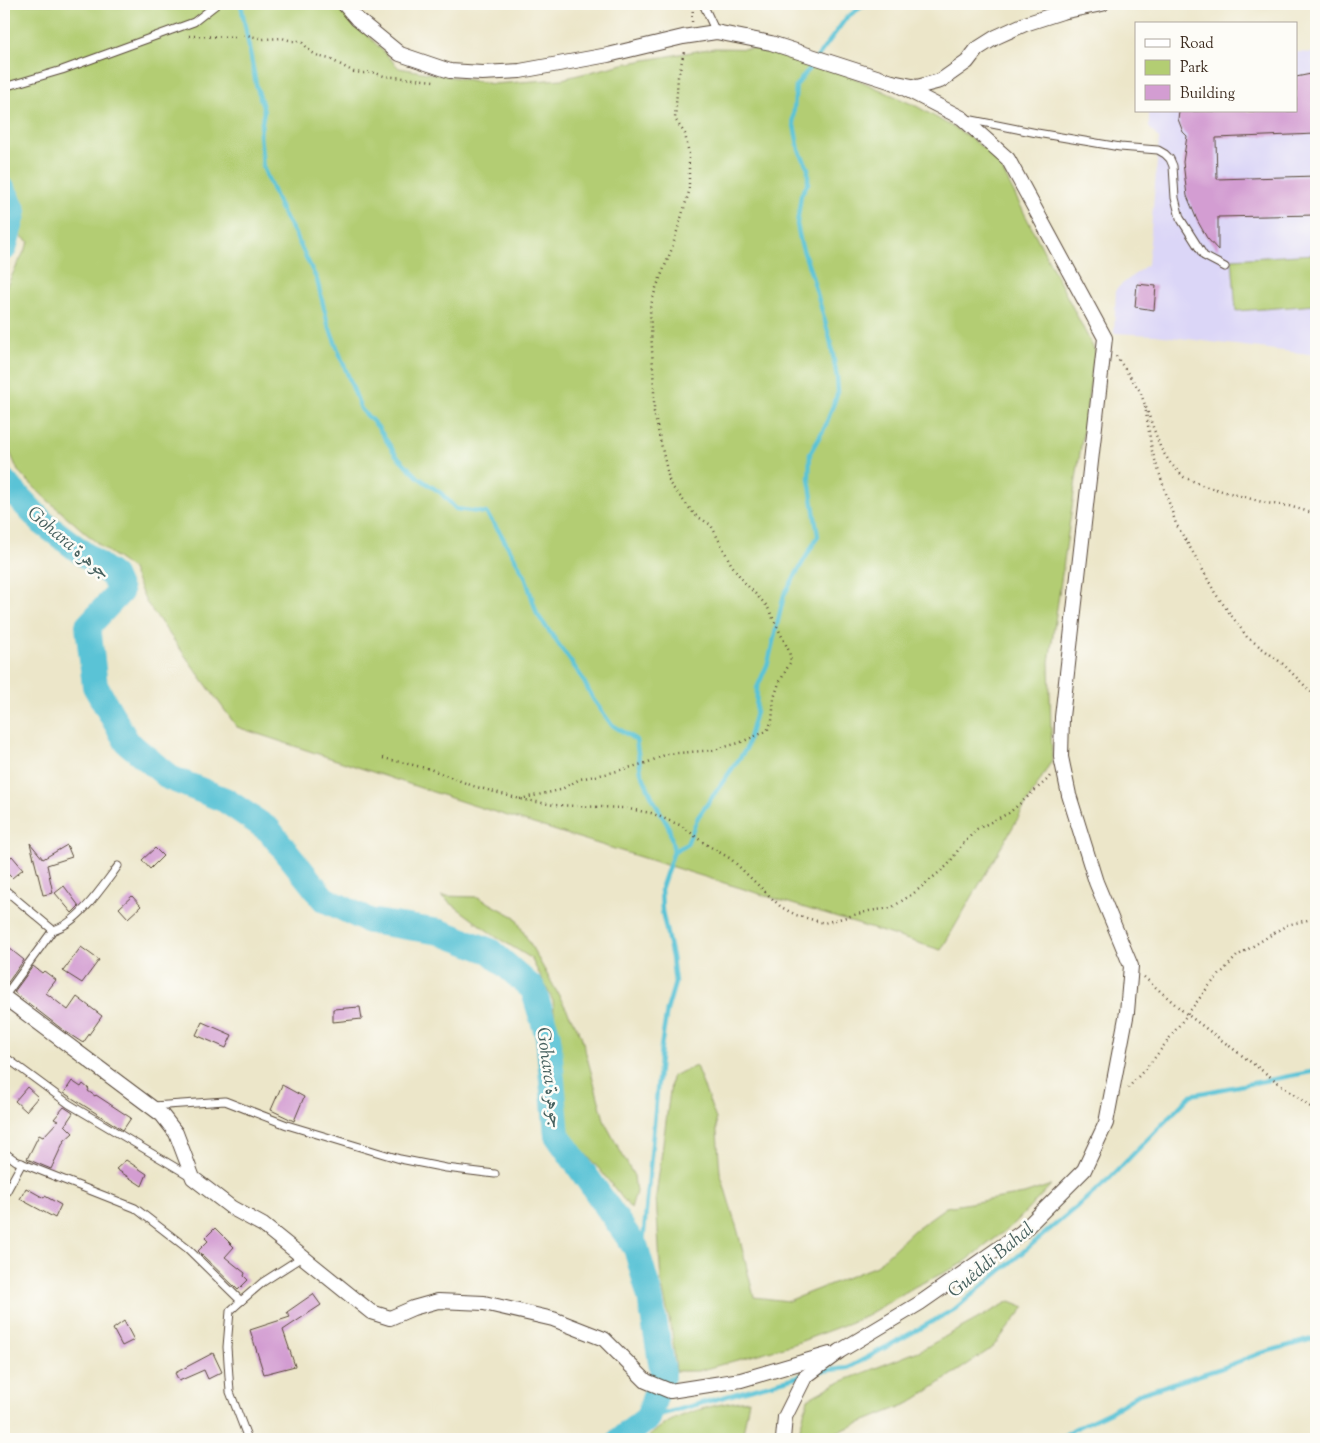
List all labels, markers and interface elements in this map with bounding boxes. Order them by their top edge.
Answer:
legend [1135,22,1298,112]
text: Road [1180,34,1214,55]
text: Park [1180,58,1209,79]
text: Building [1180,84,1235,105]
water label: Gohara جوهرة [21,501,116,587]
water label: Gohara جوهرة [528,1026,569,1131]
water label: Guêddi Bahal [943,1217,1041,1305]

